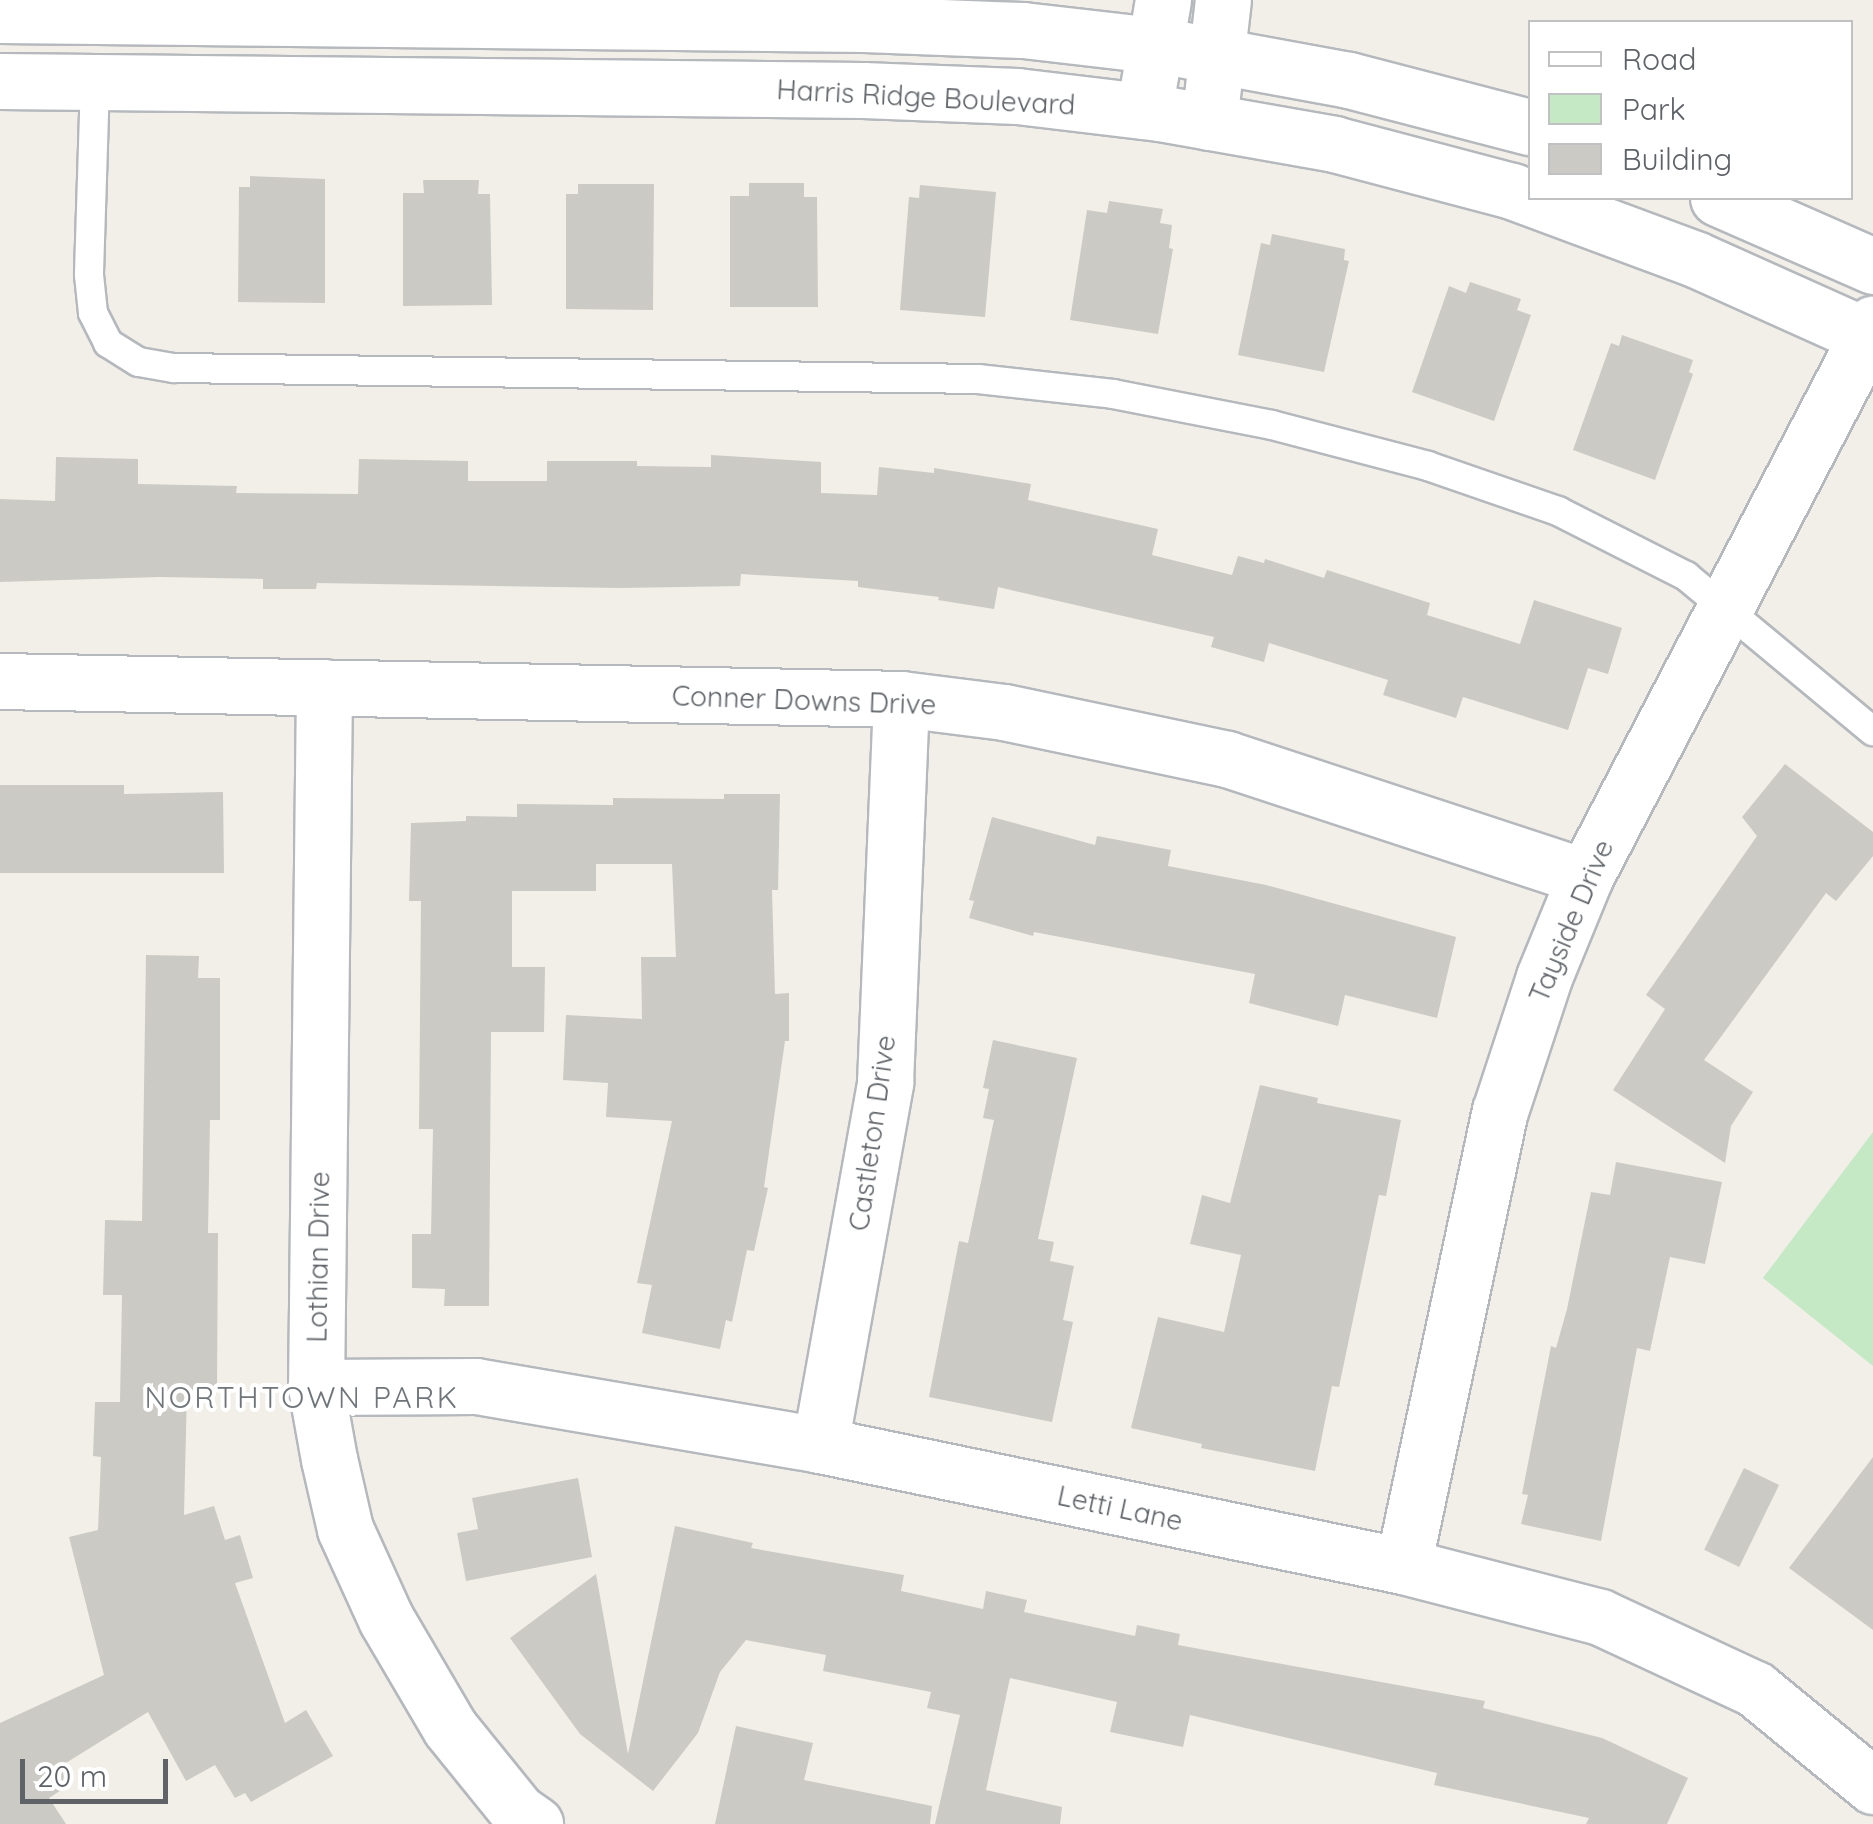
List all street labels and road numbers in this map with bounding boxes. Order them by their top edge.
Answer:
street label: Harris Ridge Boulevard [776,72,1076,122]
street label: Conner Downs Drive [671,679,937,721]
street label: Tayside Drive [1522,835,1620,1007]
street label: Castleton Drive [842,1033,902,1233]
street label: Lothian Drive [300,1171,336,1343]
street label: Letti Lane [1054,1478,1186,1538]

